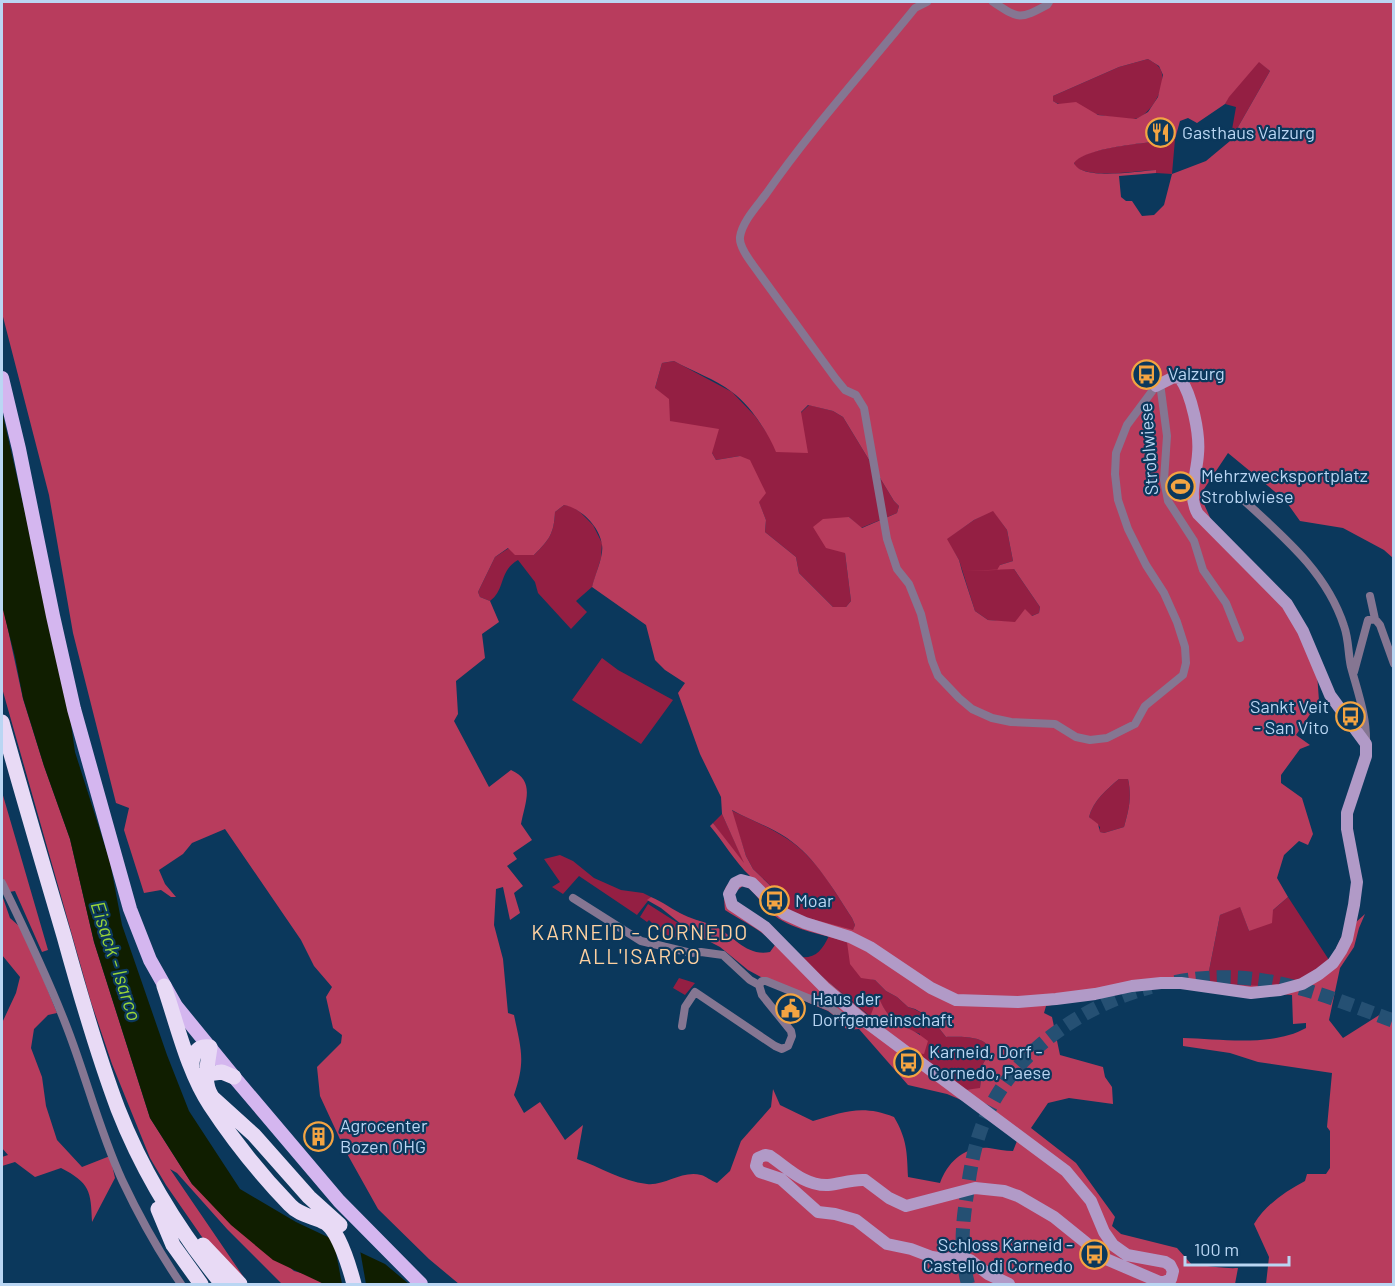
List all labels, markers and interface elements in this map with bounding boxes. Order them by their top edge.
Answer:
restaurant icon: Gasthaus Valzurg [1145,117,1177,149]
place label: Gasthaus Valzurg [1182,121,1315,143]
bus stop icon: Valzurg [1131,358,1163,390]
place label: Valzurg [1168,362,1225,384]
street label: Stroblwiese [1134,402,1162,496]
place label: Mehrzwecksportplatz Stroblwiese [1201,464,1368,507]
sports icon: Mehrzwecksportplatz Stroblwiese [1164,470,1196,502]
place label: Sankt Veit - San Vito [1250,695,1329,738]
bus stop icon: Sankt Veit - San Vito [1334,701,1366,733]
bus stop icon: Moar [758,885,790,917]
place label: Moar [795,889,834,911]
water label: Eisack - Isarco [86,898,148,1024]
district label: KARNEID - CORNEDO ALL'ISARCO [531,919,749,968]
place label: Haus der Dorfgemeinschaft [812,987,953,1030]
public building icon: Haus der Dorfgemeinschaft [775,993,807,1025]
place label: Karneid, Dorf - Cornedo, Paese [929,1040,1051,1083]
bus stop icon: Karneid, Dorf - Cornedo, Paese [892,1046,924,1078]
place label: Agrocenter Bozen OHG [340,1114,428,1157]
building icon: Agrocenter Bozen OHG [303,1120,335,1152]
scale bar [1185,1229,1288,1267]
place label: Schloss Karneid - Castello di Cornedo [923,1233,1073,1276]
text: 100 m [1194,1238,1239,1260]
bus stop icon: Schloss Karneid - Castello di Cornedo [1078,1239,1110,1271]

